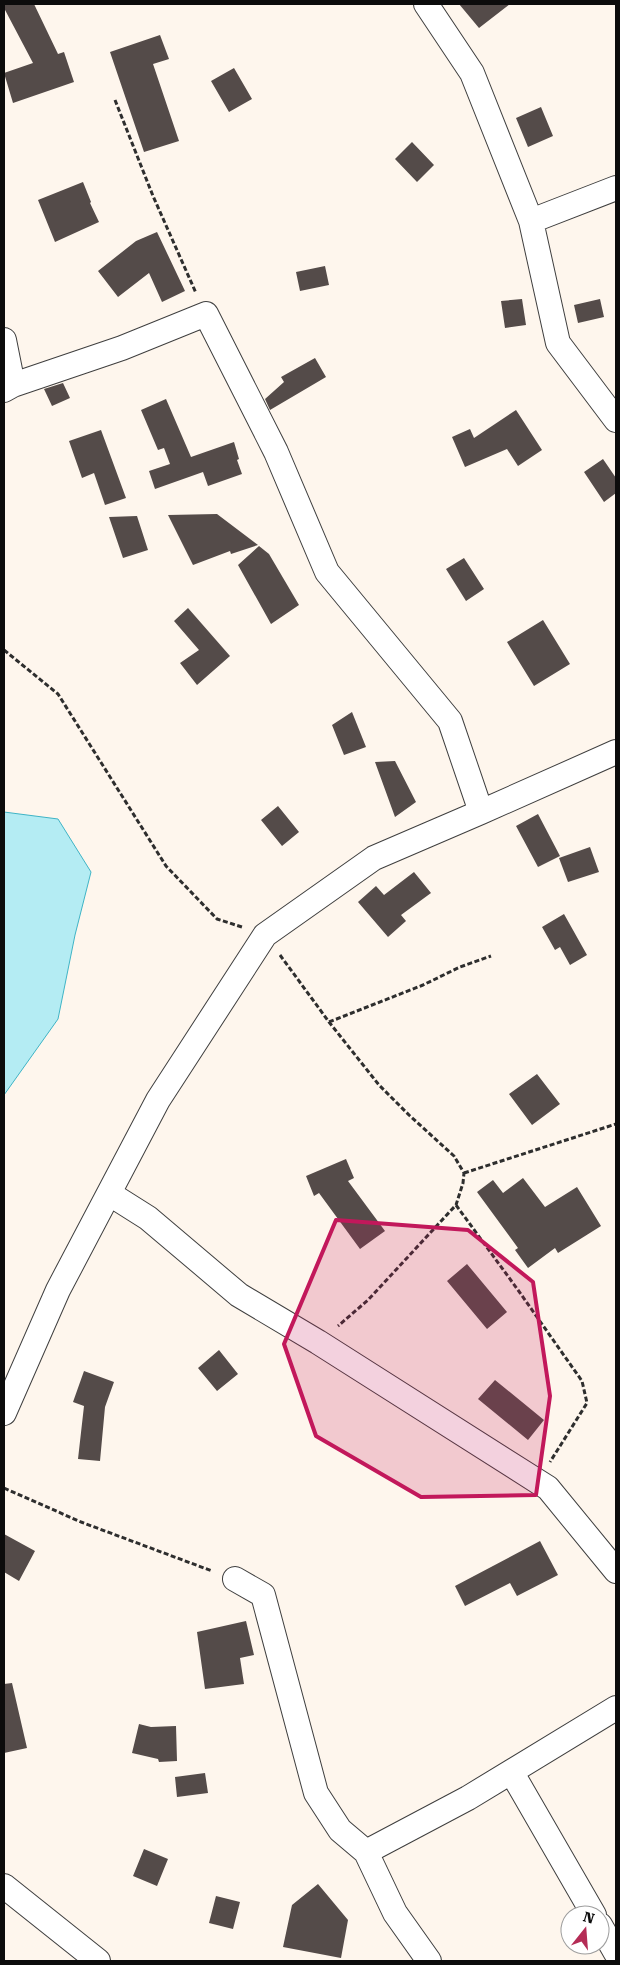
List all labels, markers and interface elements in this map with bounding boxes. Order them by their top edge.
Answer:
north arrow [560,1905,610,1955]
text: N [581,1908,597,1927]

